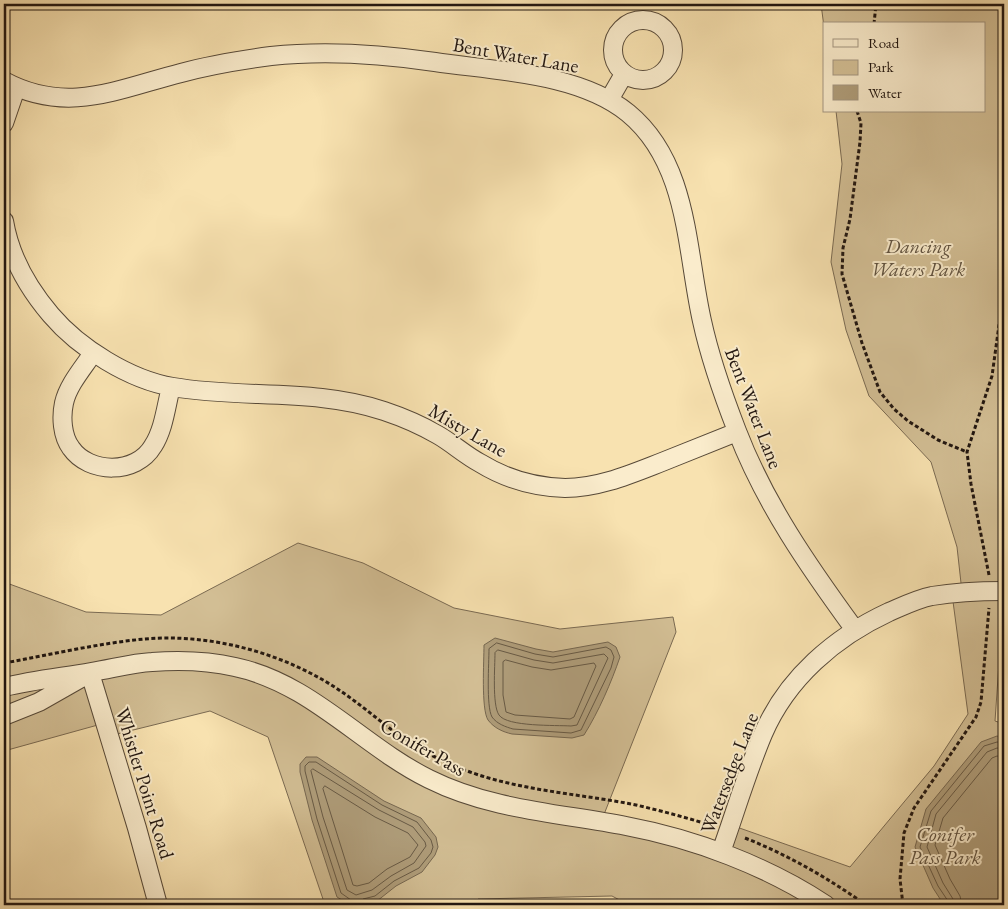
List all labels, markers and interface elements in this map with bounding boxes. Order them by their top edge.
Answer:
legend [823,22,986,112]
street label: Bent Water Lane [451,31,581,79]
text: Road [868,33,900,52]
text: Park [868,57,895,76]
text: Water [868,83,902,102]
park label: Dancing Waters Park [871,233,965,282]
street label: Bent Water Lane [719,344,789,472]
street label: Misty Lane [424,397,512,463]
street label: Whistler Point Road [110,704,181,863]
street label: Watersedge Lane [694,709,764,837]
street label: Conifer Pass [375,712,471,782]
park label: Conifer Pass Park [909,821,981,870]

